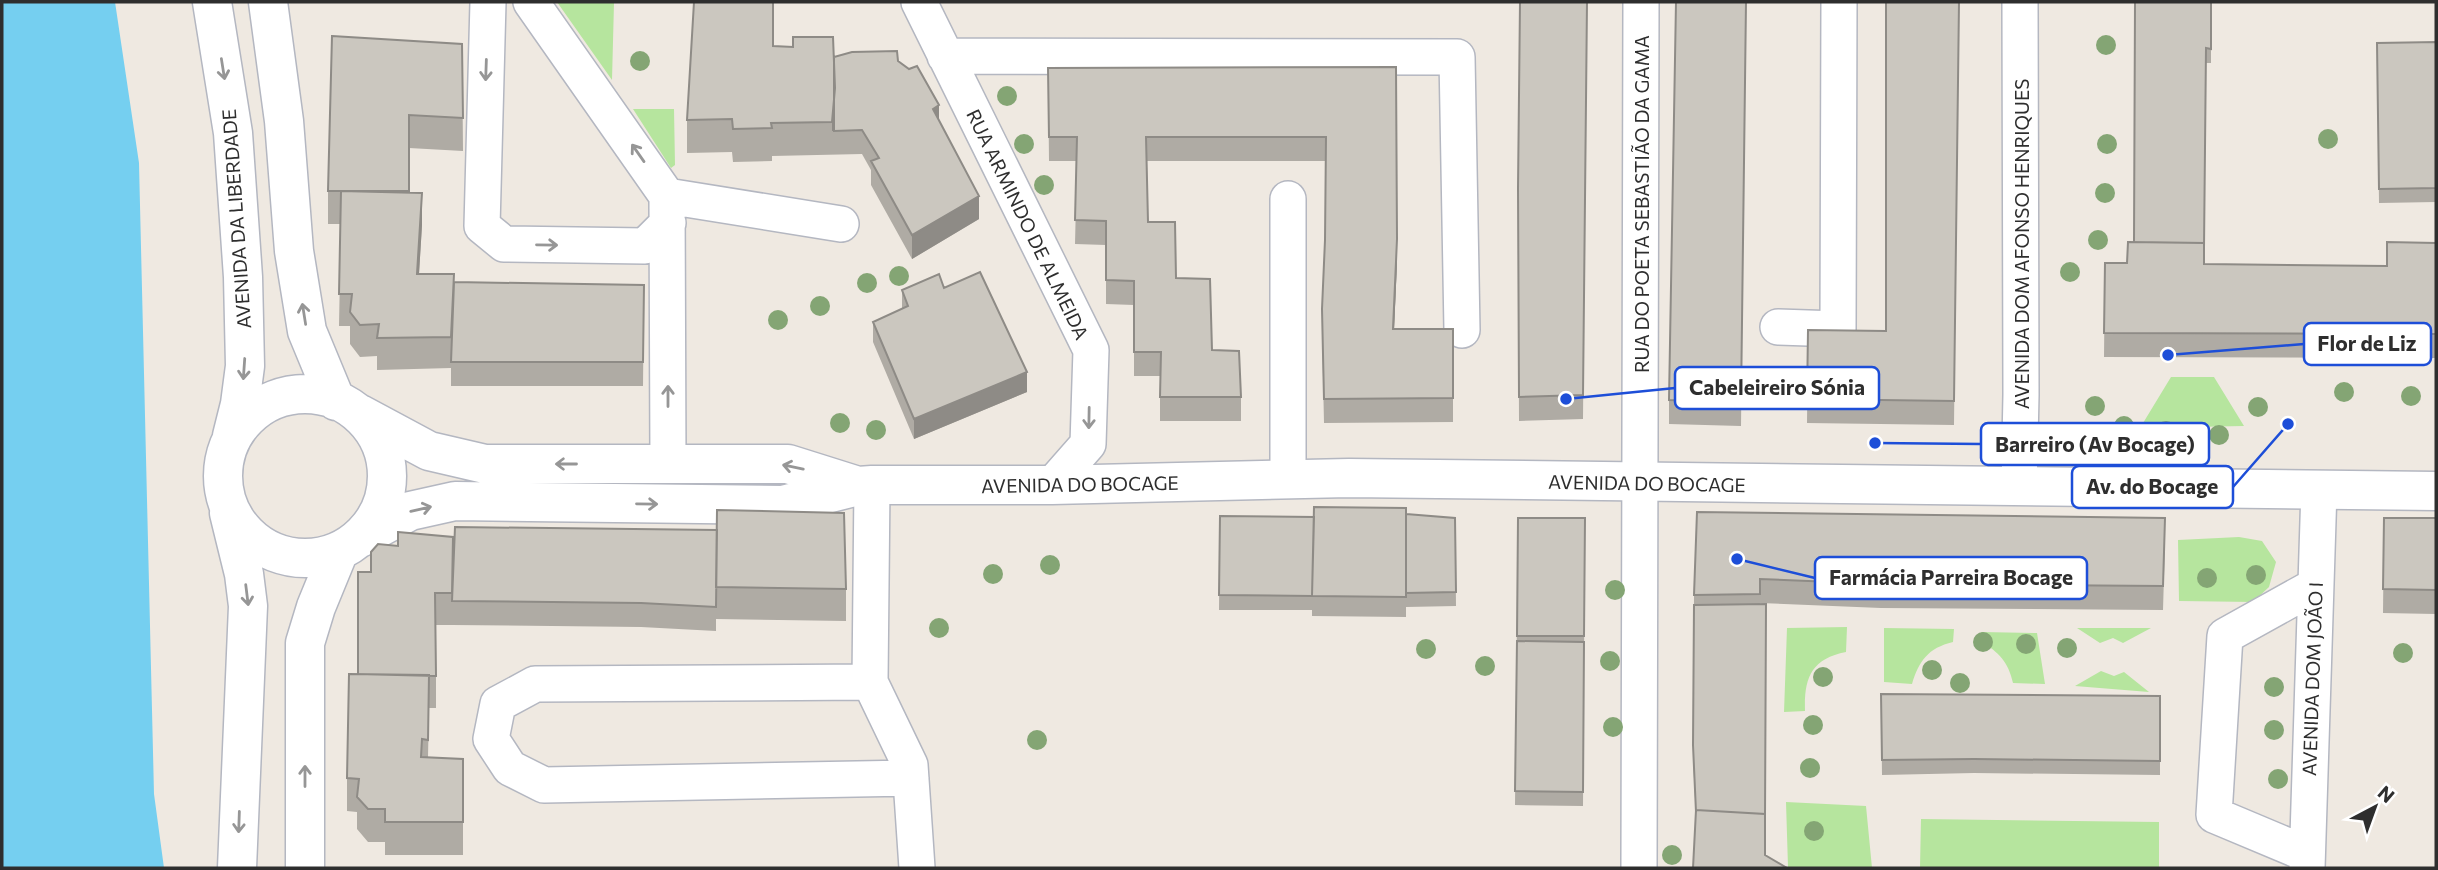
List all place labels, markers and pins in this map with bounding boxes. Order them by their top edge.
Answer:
callout: Flor de Liz [2304,323,2431,365]
callout: Cabeleireiro Sónia [1675,367,1879,409]
callout: Barreiro (Av Bocage) [1981,423,2209,465]
callout: Av. do Bocage [2072,466,2233,508]
callout: Farmácia Parreira Bocage [1815,557,2087,599]

